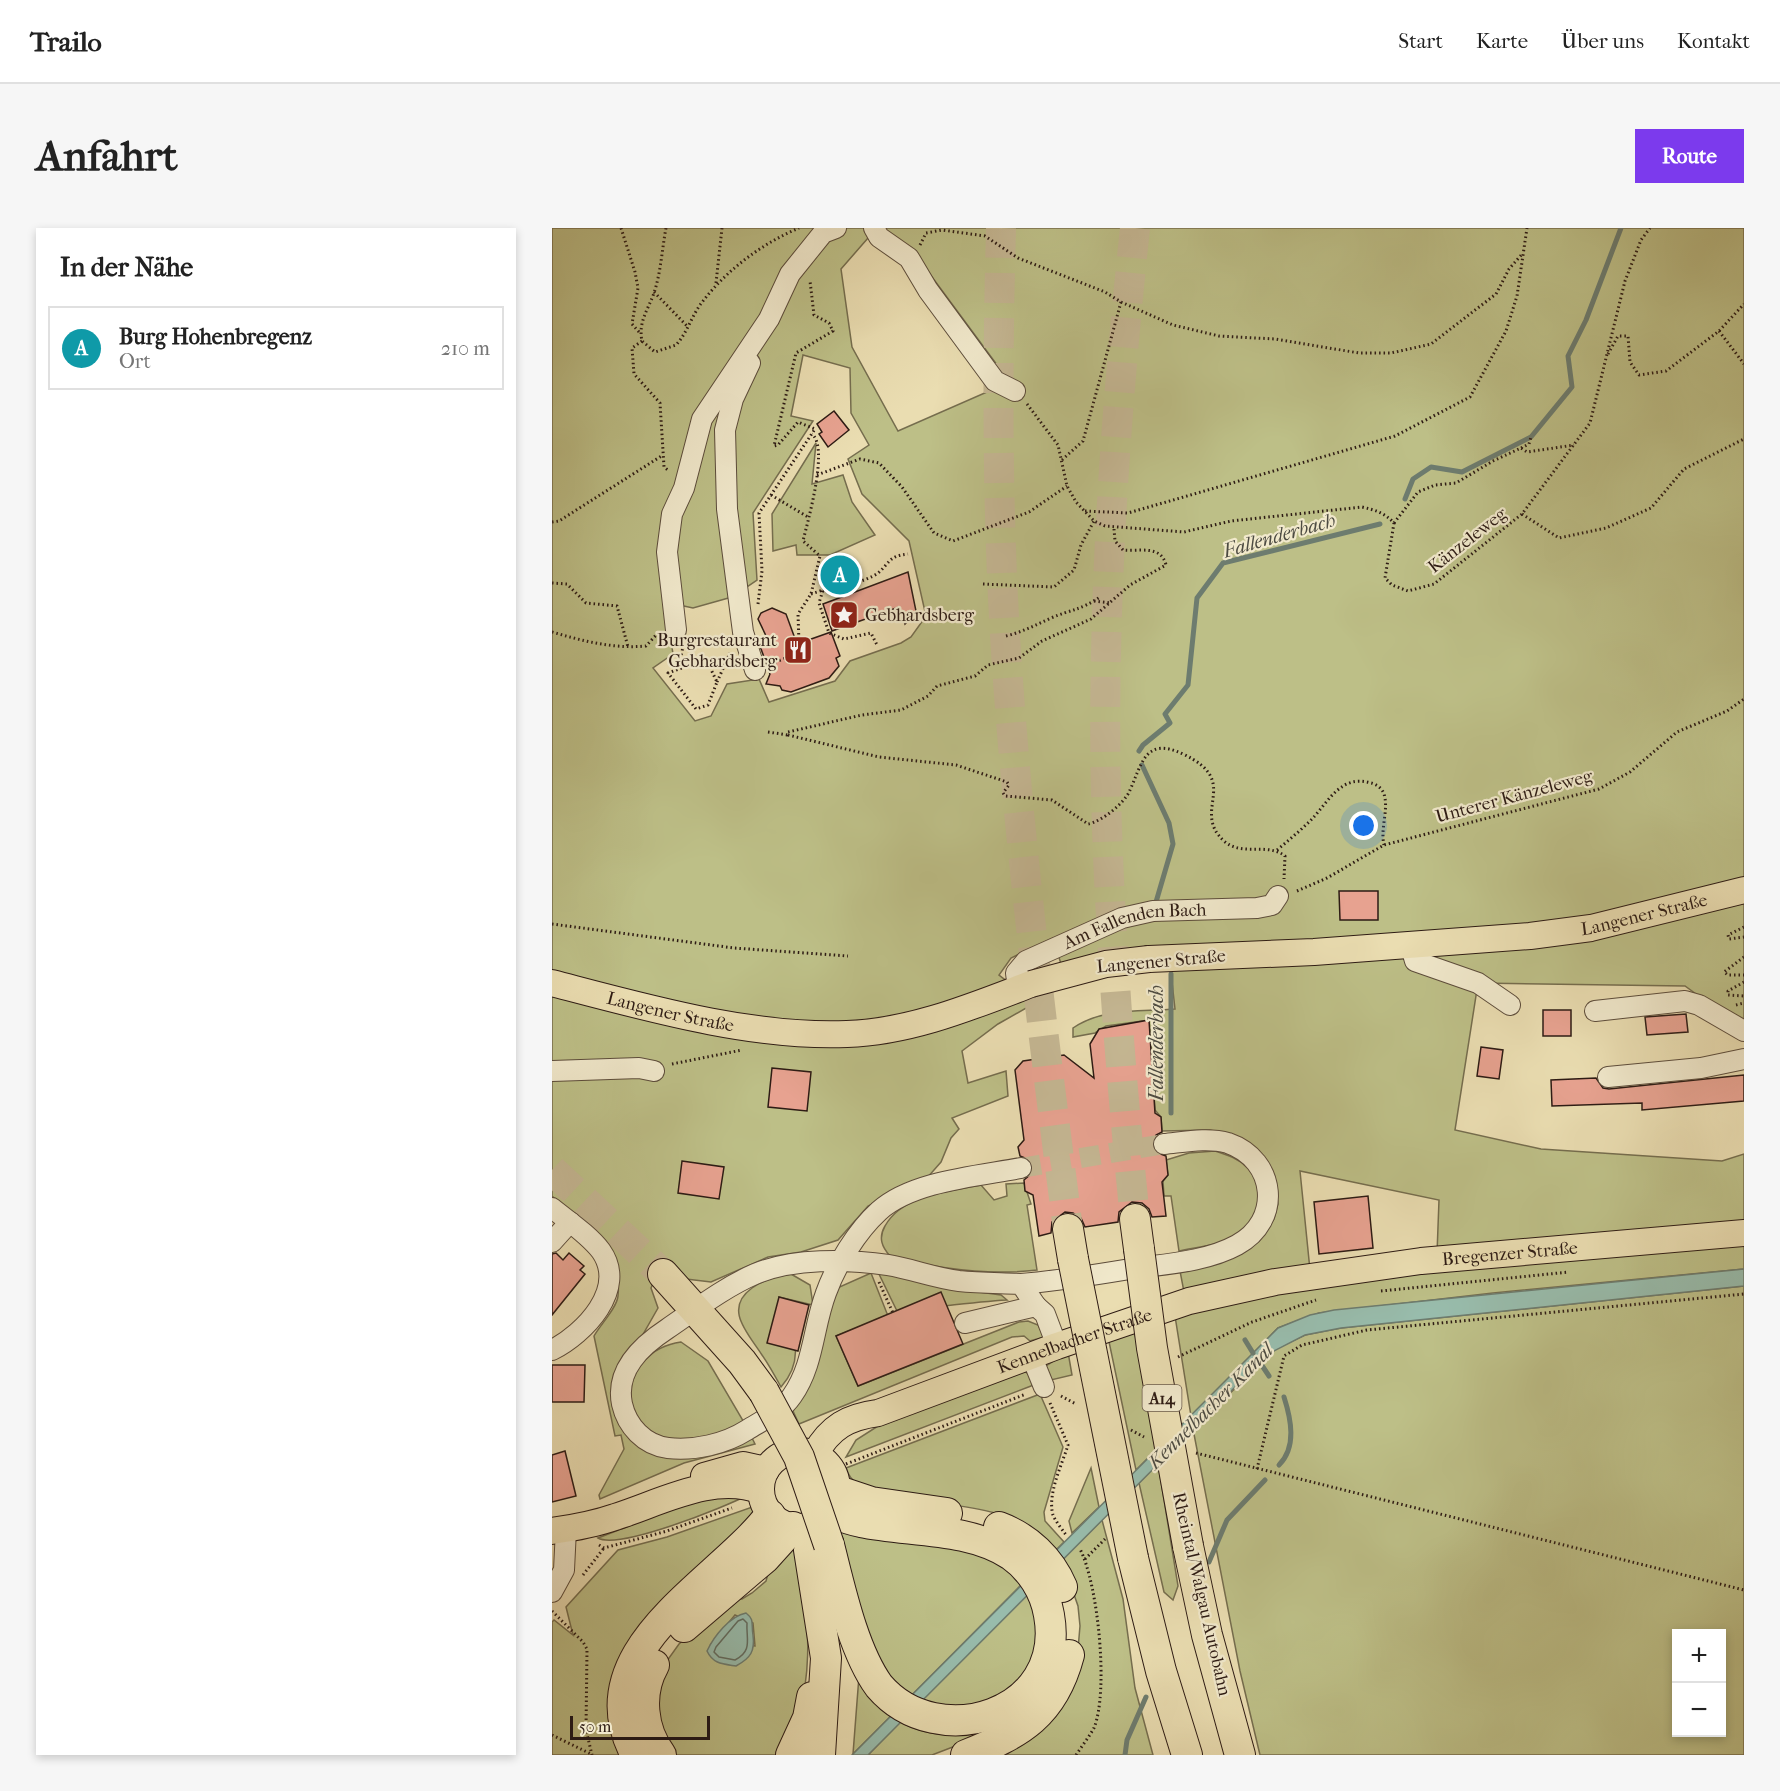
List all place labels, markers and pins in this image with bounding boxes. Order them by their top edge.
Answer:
pin: A [820,552,860,598]
place icon: Gebhardsberg [828,599,860,631]
place label: Gebhardsberg [865,605,974,626]
place label: Burgrestaurant Gebhardsberg [657,630,778,672]
restaurant icon: Burgrestaurant Gebhardsberg [782,634,814,666]

